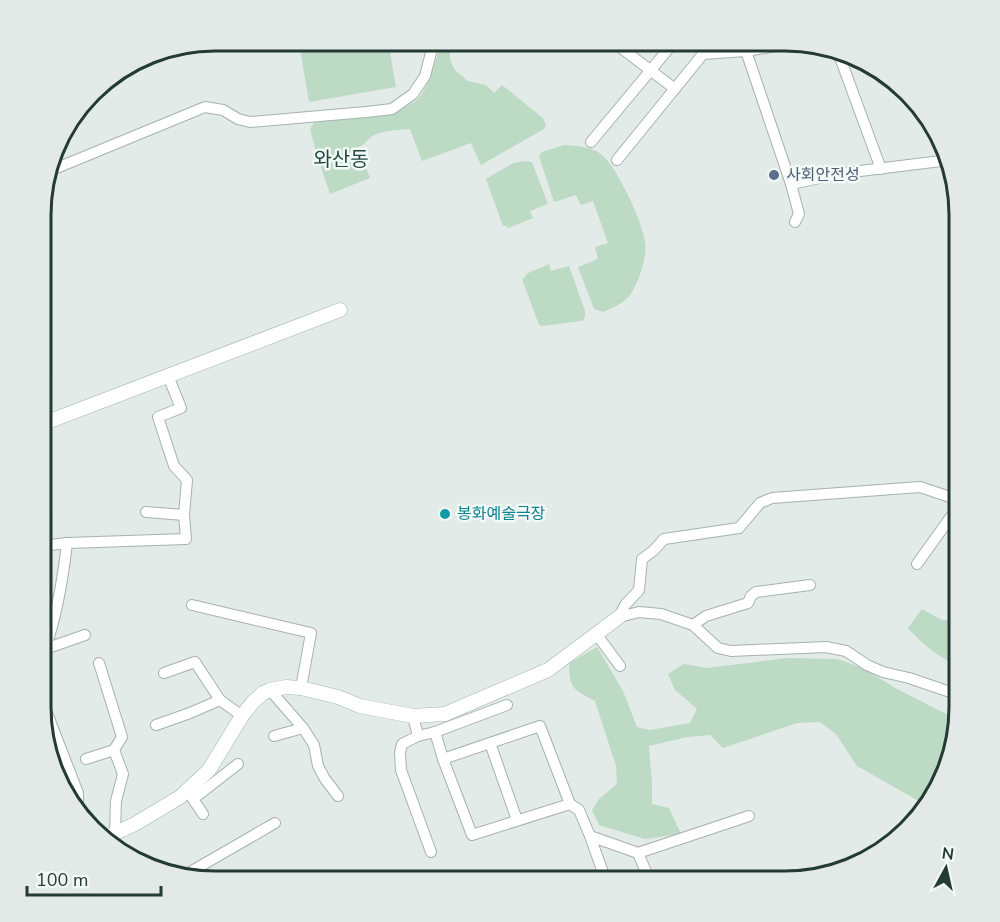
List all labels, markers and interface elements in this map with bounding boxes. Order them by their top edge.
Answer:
district label: 와산동 [313,146,369,173]
place label: 사회안전성 [786,164,860,186]
marker: 사회안전성 [767,168,781,182]
place label: 봉화예술극장 [457,503,546,525]
marker: 봉화예술극장 [438,507,452,521]
north arrow [916,838,976,898]
text: N [940,842,955,866]
scale bar [27,859,160,897]
text: 100 m [36,868,88,892]

